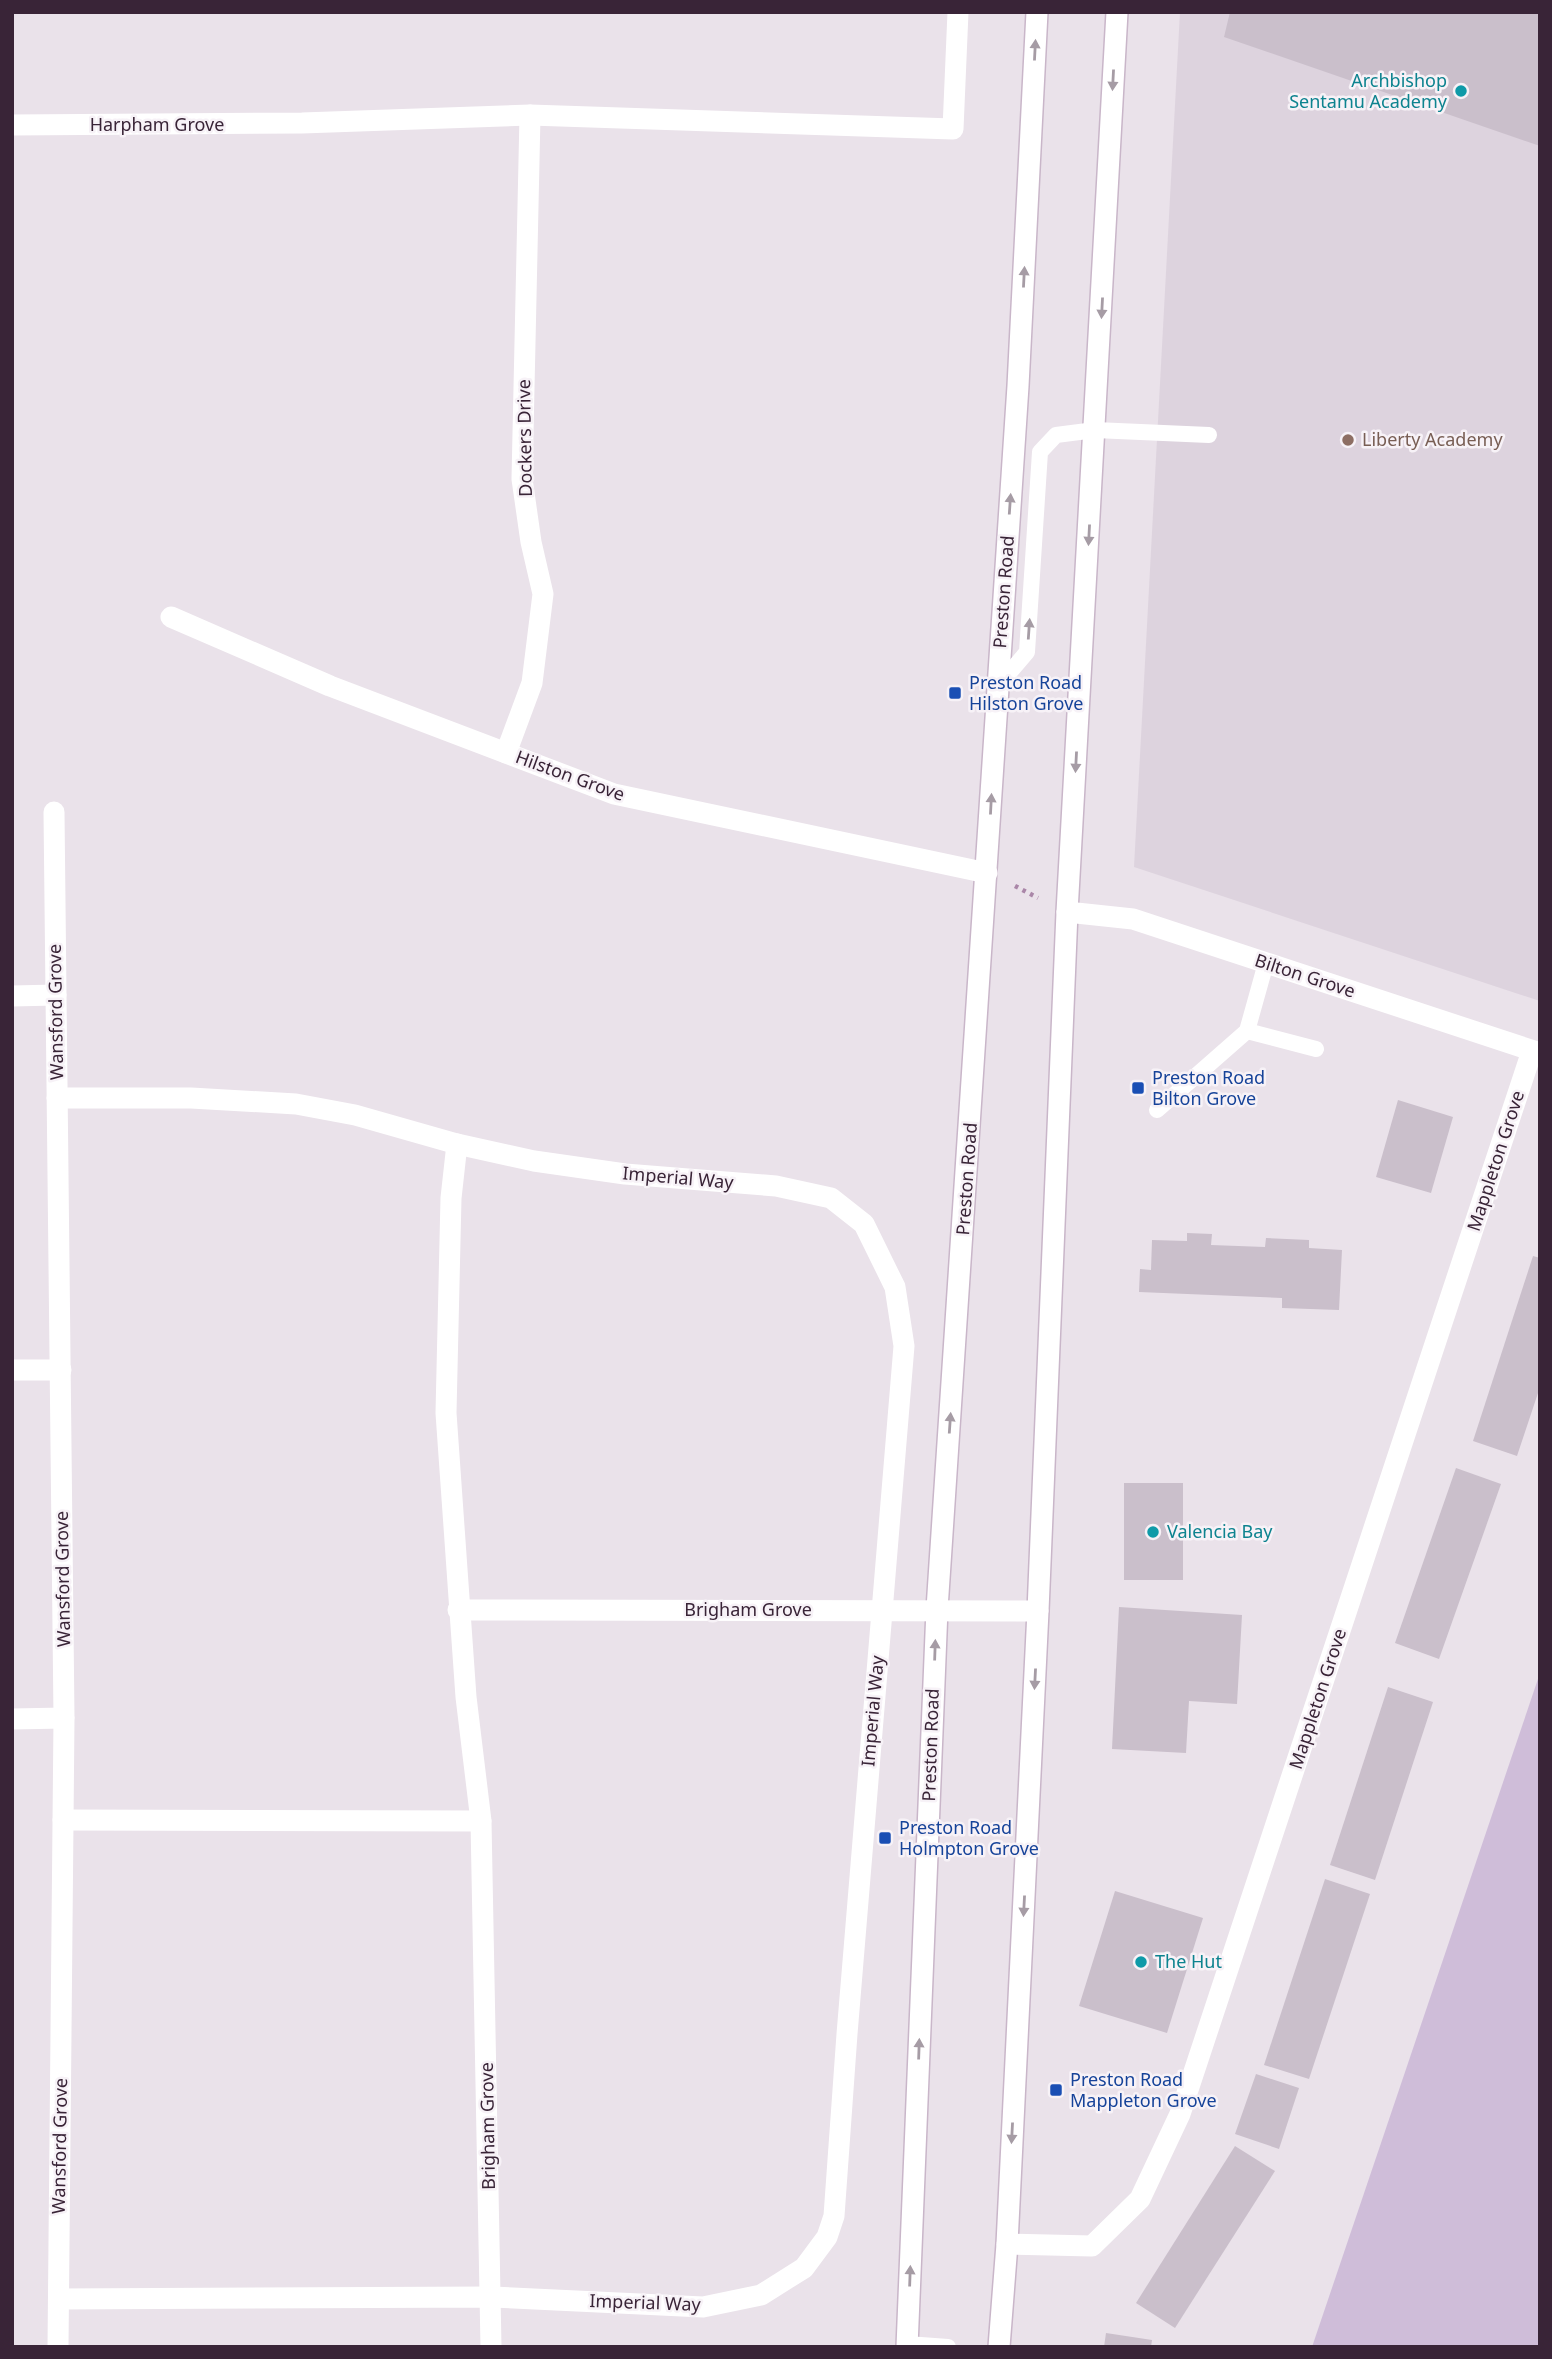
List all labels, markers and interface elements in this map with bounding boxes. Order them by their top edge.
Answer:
one-way arrow [1030,39,1041,61]
place label: Archbishop Sentamu Academy [1289,68,1448,113]
one-way arrow [1108,70,1119,92]
marker: Archbishop Sentamu Academy [1453,83,1469,99]
street label: Harpham Grove [90,112,224,136]
one-way arrow [1018,266,1029,288]
one-way arrow [1096,297,1107,319]
street label: Dockers Drive [511,379,537,497]
place label: Liberty Academy [1362,427,1503,451]
marker: Liberty Academy [1340,432,1356,448]
one-way arrow [1005,493,1016,515]
one-way arrow [1084,524,1095,546]
street label: Preston Road [987,535,1019,649]
one-way arrow [1024,618,1035,640]
place label: Preston Road Hilston Grove [969,670,1083,715]
marker: Preston Road Hilston Grove [947,685,963,701]
street label: Hilston Grove [512,744,628,806]
one-way arrow [1070,751,1081,773]
one-way arrow [986,793,997,815]
street label: Wansford Grove [42,944,68,1080]
street label: Bilton Grove [1252,948,1359,1003]
place label: Preston Road Bilton Grove [1152,1065,1265,1110]
marker: Preston Road Bilton Grove [1130,1080,1146,1096]
street label: Mappleton Grove [1461,1087,1529,1234]
street label: Preston Road [950,1122,982,1236]
street label: Imperial Way [622,1160,735,1194]
one-way arrow [945,1412,956,1434]
street label: Wansford Grove [49,1511,75,1647]
place label: Valencia Bay [1167,1519,1273,1543]
marker: Valencia Bay [1145,1524,1161,1540]
street label: Brigham Grove [684,1597,812,1621]
street label: Mappleton Grove [1283,1625,1351,1772]
one-way arrow [930,1639,941,1661]
street label: Imperial Way [855,1654,889,1767]
one-way arrow [1029,1668,1040,1690]
street label: Preston Road [916,1688,944,1802]
place label: Preston Road Holmpton Grove [899,1815,1039,1860]
marker: Preston Road Holmpton Grove [877,1830,893,1846]
one-way arrow [1018,1895,1029,1917]
place label: The Hut [1155,1949,1222,1973]
marker: The Hut [1133,1954,1149,1970]
one-way arrow [914,2038,925,2060]
street label: Brigham Grove [474,2062,500,2190]
place label: Preston Road Mappleton Grove [1070,2067,1217,2112]
street label: Wansford Grove [46,2078,72,2214]
marker: Preston Road Mappleton Grove [1048,2082,1064,2098]
one-way arrow [1007,2122,1018,2144]
one-way arrow [904,2265,915,2287]
street label: Imperial Way [589,2288,702,2316]

